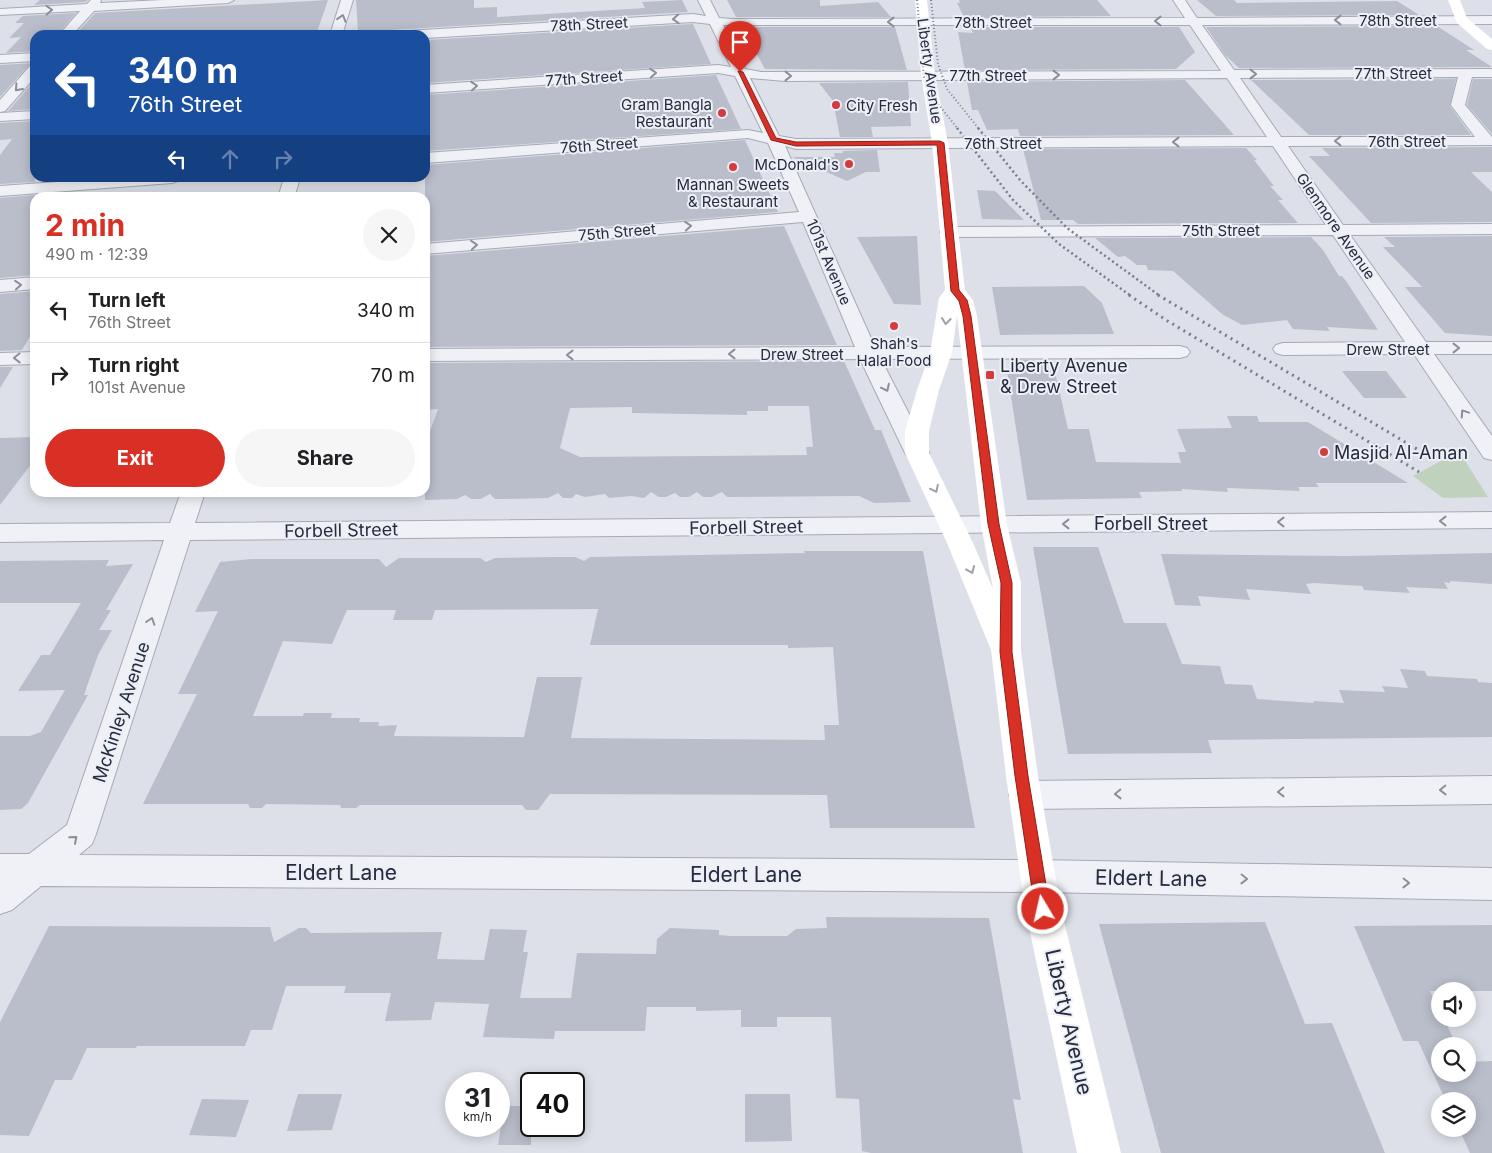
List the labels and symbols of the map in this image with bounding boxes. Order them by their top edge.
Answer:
one-way arrow [45,4,53,15]
street label: 78th Street [1359,11,1437,30]
street label: 78th Street [550,12,628,36]
one-way arrow [672,13,680,24]
street label: 78th Street [954,13,1032,32]
one-way arrow [336,14,346,22]
one-way arrow [1334,15,1342,25]
one-way arrow [1154,16,1162,26]
one-way arrow [887,17,894,27]
street label: Liberty Avenue [913,17,947,125]
pin [719,21,761,72]
street label: 77th Street [1354,64,1432,83]
street label: 77th Street [545,66,623,90]
street label: 77th Street [949,66,1027,85]
one-way arrow [649,68,657,79]
one-way arrow [1250,69,1257,79]
one-way arrow [1052,70,1060,80]
one-way arrow [784,71,792,81]
one-way arrow [470,80,478,91]
one-way arrow [14,83,23,92]
place label: Gram Bangla Restaurant [621,95,712,131]
place label: City Fresh [846,96,918,115]
marker: City Fresh [830,99,842,111]
marker: Gram Bangla Restaurant [716,107,728,119]
street label: 76th Street [1368,132,1446,151]
street label: 76th Street [559,133,639,157]
street label: 76th Street [964,134,1042,153]
one-way arrow [1334,136,1342,147]
one-way arrow [1172,137,1180,147]
place label: McDonald's [755,155,839,174]
marker: McDonald's [843,158,855,170]
marker: Mannan Sweets & Restaurant [727,161,739,173]
street label: Glenmore Avenue [1292,169,1380,283]
place label: Mannan Sweets & Restaurant [677,175,790,211]
street label: 101st Avenue [802,216,856,308]
street label: 75th Street [577,219,657,245]
one-way arrow [684,221,692,232]
street label: 75th Street [1182,221,1260,240]
one-way arrow [470,240,478,251]
one-way arrow [14,279,22,290]
one-way arrow [941,318,952,326]
marker: Shah's Halal Food [888,320,900,332]
place label: Shah's Halal Food [857,334,931,370]
street label: Drew Street [1346,340,1430,359]
one-way arrow [1452,343,1460,353]
street label: Drew Street [760,345,844,364]
one-way arrow [728,349,736,359]
one-way arrow [565,350,573,360]
one-way arrow [13,353,21,364]
place label: Liberty Avenue & Drew Street [1000,355,1128,397]
marker: Liberty Avenue & Drew Street [984,369,996,381]
one-way arrow [879,383,890,392]
one-way arrow [1461,409,1470,419]
place label: Masjid Al-Aman [1334,442,1468,463]
marker: Masjid Al-Aman [1318,446,1330,458]
one-way arrow [928,484,939,493]
street label: Forbell Street [1094,513,1208,534]
street label: Forbell Street [689,516,803,538]
one-way arrow [1439,516,1447,526]
one-way arrow [1277,517,1284,527]
street label: Forbell Street [284,519,398,541]
one-way arrow [1062,519,1070,529]
one-way arrow [965,565,976,574]
one-way arrow [146,617,156,625]
street label: McKinley Avenue [88,639,154,785]
one-way arrow [1439,785,1447,796]
one-way arrow [1277,787,1284,797]
one-way arrow [1114,789,1122,799]
one-way arrow [68,835,77,844]
street label: Eldert Lane [285,860,397,885]
street label: Eldert Lane [690,862,802,887]
street label: Eldert Lane [1095,865,1207,891]
one-way arrow [1240,874,1248,885]
one-way arrow [1402,877,1410,888]
position arrow [1016,882,1068,934]
street label: Liberty Avenue [1040,947,1098,1097]
speed limit sign: 40 [520,1072,585,1137]

